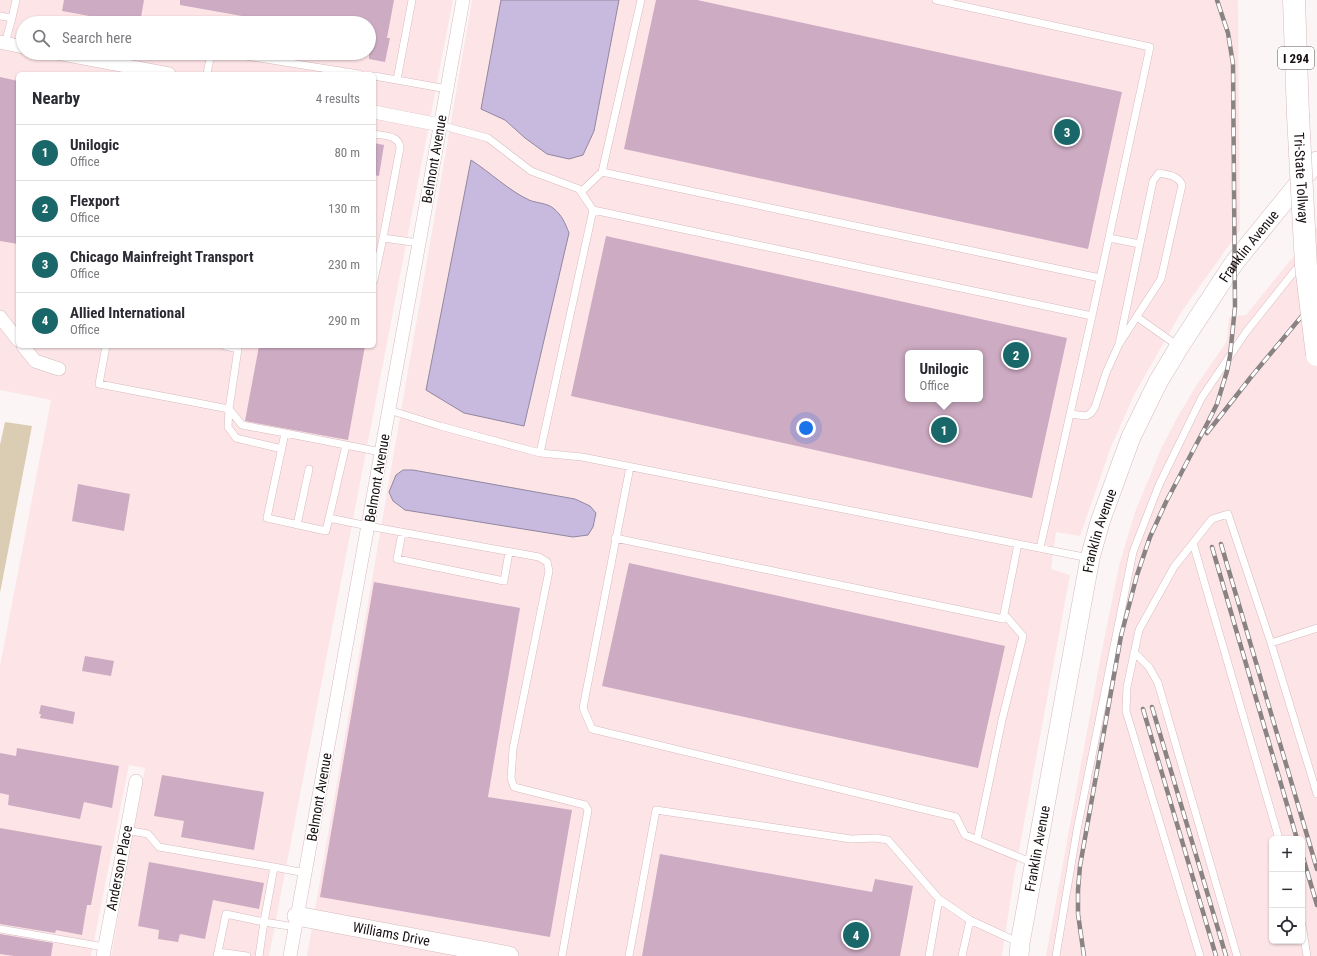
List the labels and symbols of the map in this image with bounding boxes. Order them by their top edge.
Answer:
road number: I 294 [1278,47,1314,69]
street label: Belmont Avenue [418,113,450,204]
pin: 3 [1054,117,1080,147]
street label: Tri-State Tollway [1291,132,1312,224]
street label: Franklin Avenue [1216,207,1282,285]
pin: 2 [1003,340,1029,370]
pin: 1 [931,415,957,445]
your location [796,418,816,438]
street label: Belmont Avenue [361,432,393,523]
street label: Franklin Avenue [1079,486,1120,574]
street label: Belmont Avenue [303,751,335,842]
street label: Franklin Avenue [1022,804,1053,893]
street label: Anderson Place [103,823,135,912]
street label: Williams Drive [351,919,432,949]
pin: 4 [843,920,869,950]

